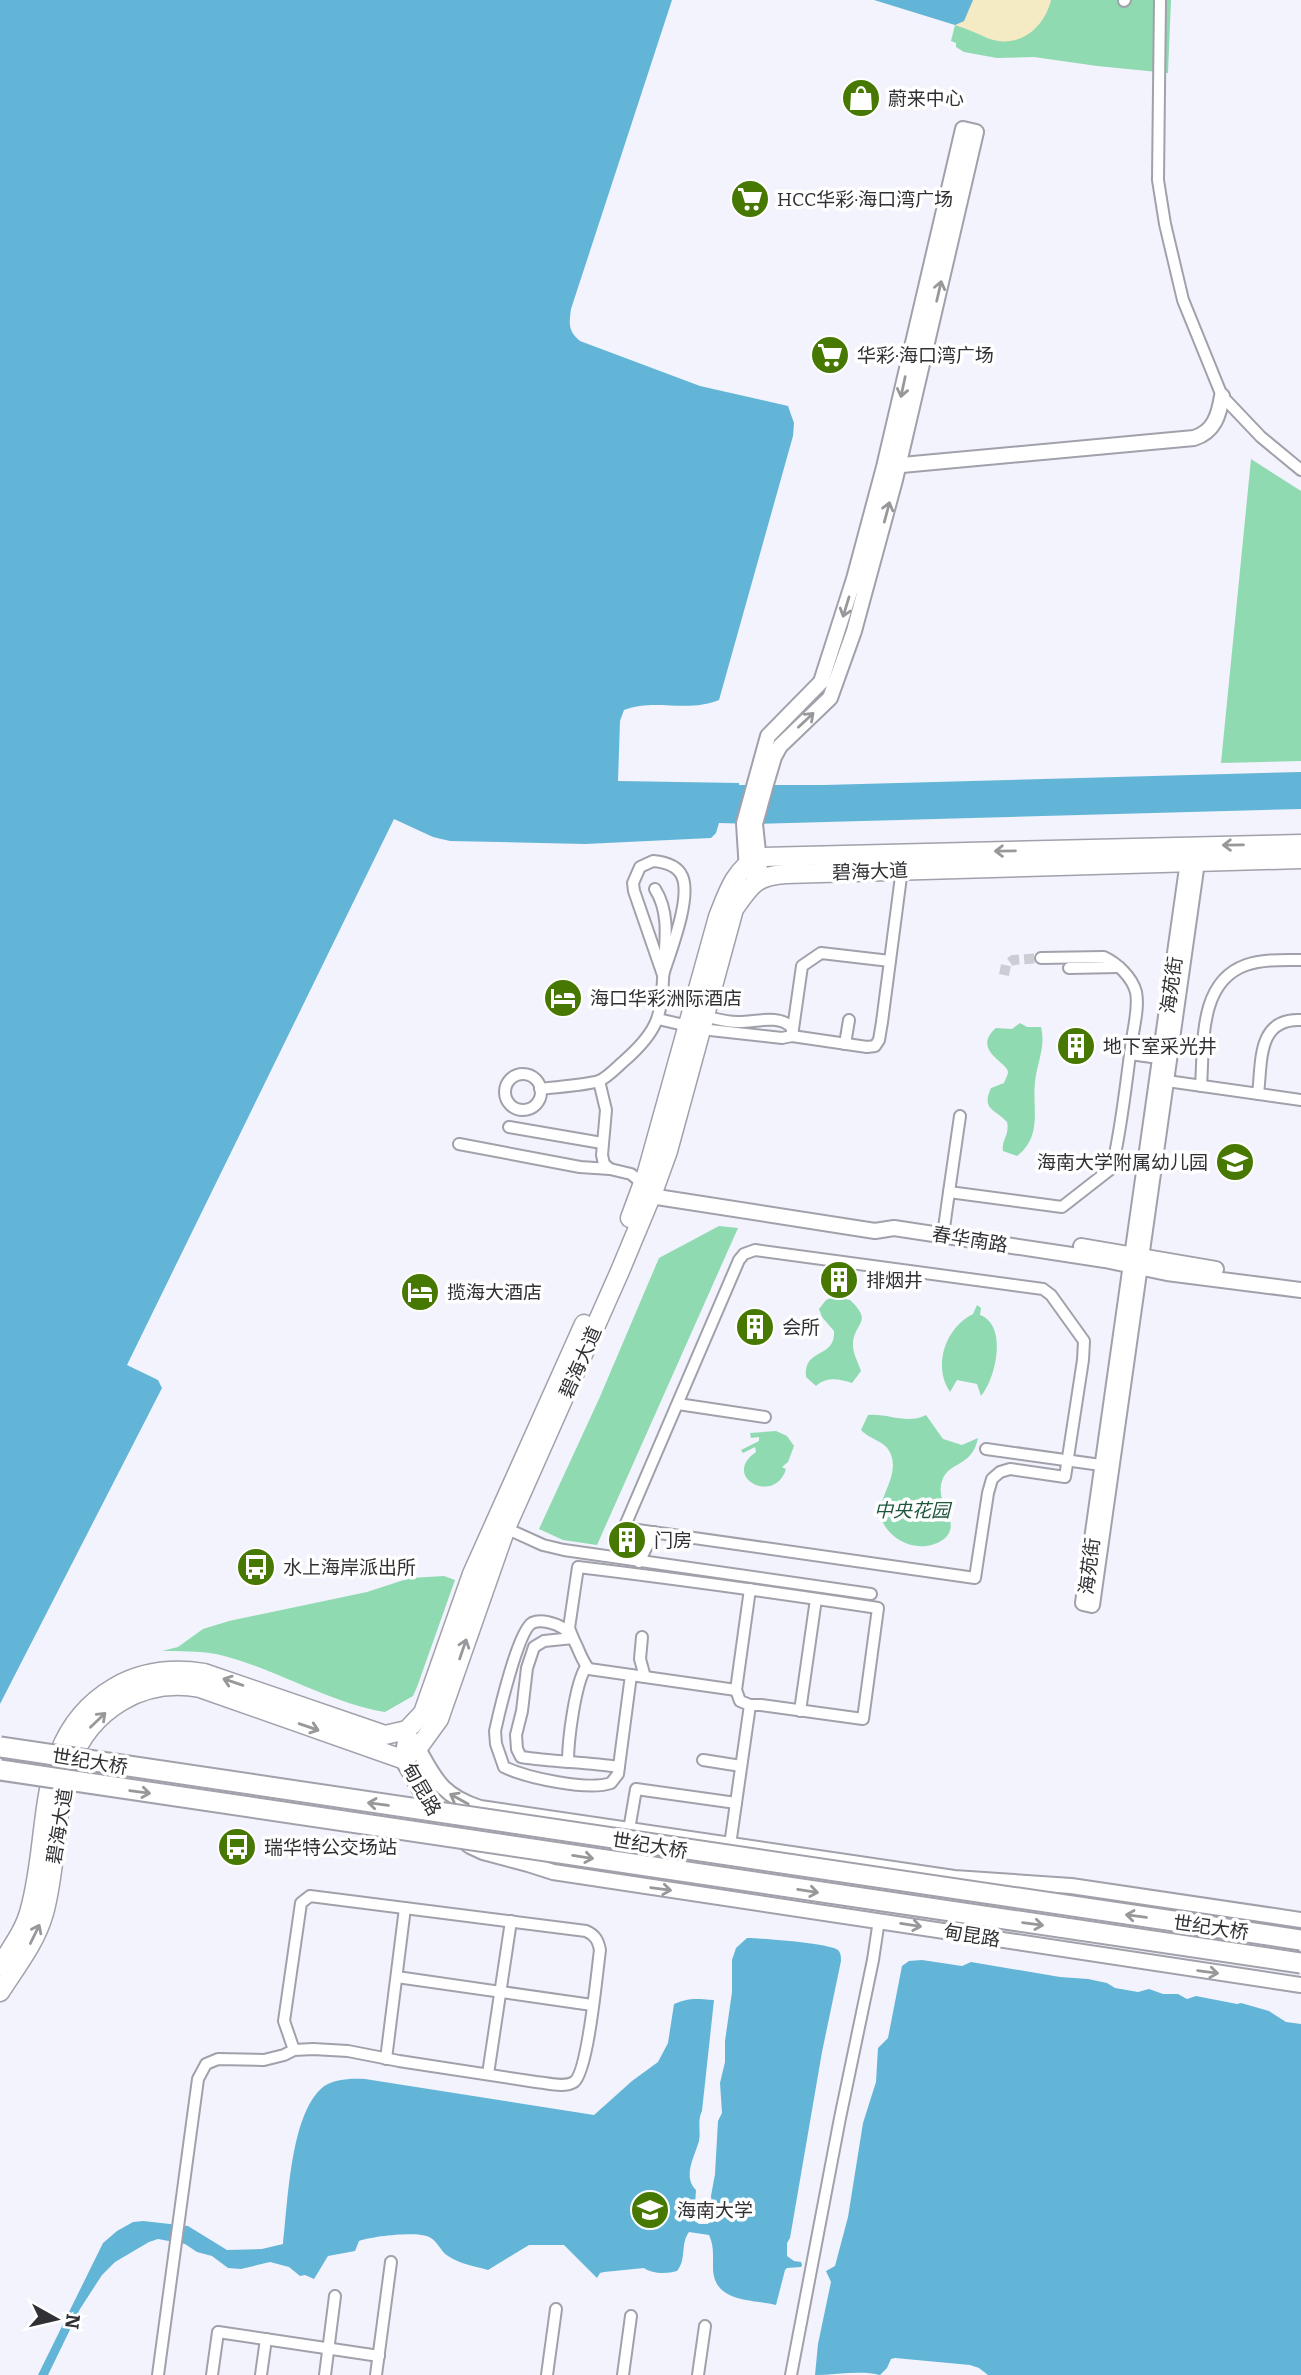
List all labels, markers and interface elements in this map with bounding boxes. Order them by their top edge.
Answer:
shop icon: 蔚来中心 [840,77,882,119]
place label: 蔚来中心 [888,87,964,110]
supermarket icon: HCC华彩·海口湾广场 [729,178,771,220]
place label: HCC华彩·海口湾广场 [777,188,953,211]
one-way arrow [933,280,947,303]
supermarket icon: 华彩·海口湾广场 [809,334,851,376]
place label: 华彩·海口湾广场 [857,344,994,367]
one-way arrow [895,375,908,397]
one-way arrow [881,501,894,523]
one-way arrow [839,596,852,618]
one-way arrow [797,712,815,728]
one-way arrow [1222,839,1245,852]
one-way arrow [994,844,1017,858]
street label: 碧海大道 [832,859,908,884]
street label: 海苑街 [1156,955,1187,1015]
hotel icon: 海口华彩洲际酒店 [542,977,584,1019]
place label: 海口华彩洲际酒店 [590,987,742,1010]
building icon: 地下室采光井 [1055,1025,1097,1067]
place label: 地下室采光井 [1103,1035,1217,1058]
school or university icon: 海南大学附属幼儿园 [1214,1141,1256,1183]
place label: 海南大学附属幼儿园 [1037,1151,1208,1174]
street label: 春华南路 [931,1222,1009,1257]
building icon: 排烟井 [818,1259,860,1301]
place label: 排烟井 [866,1269,923,1292]
hotel icon: 揽海大酒店 [399,1271,441,1313]
place label: 揽海大酒店 [447,1281,542,1304]
building icon: 会所 [734,1306,776,1348]
place label: 会所 [782,1316,820,1339]
street label: 碧海大道 [554,1323,606,1402]
park label: 中央花园 [874,1499,953,1522]
building icon: 门房 [606,1519,648,1561]
place label: 门房 [654,1529,692,1552]
street label: 海苑街 [1075,1536,1104,1596]
bus stop icon: 水上海岸派出所 [235,1546,277,1588]
place label: 水上海岸派出所 [283,1556,416,1579]
one-way arrow [457,1638,470,1660]
one-way arrow [223,1675,245,1687]
one-way arrow [89,1711,106,1728]
one-way arrow [298,1721,320,1734]
street label: 世纪大桥 [51,1744,129,1779]
street label: 甸昆路 [397,1759,446,1820]
one-way arrow [128,1786,151,1799]
street label: 碧海大道 [42,1787,77,1865]
one-way arrow [449,1791,469,1805]
one-way arrow [367,1797,390,1810]
bus stop icon: 瑞华特公交场站 [216,1826,258,1868]
street label: 世纪大桥 [611,1828,689,1863]
place label: 瑞华特公交场站 [264,1836,397,1859]
one-way arrow [571,1851,594,1864]
one-way arrow [649,1882,672,1895]
one-way arrow [796,1885,819,1898]
one-way arrow [1126,1910,1148,1923]
street label: 世纪大桥 [1172,1911,1250,1944]
one-way arrow [1022,1918,1044,1931]
one-way arrow [899,1919,922,1932]
street label: 甸昆路 [942,1920,1002,1951]
one-way arrow [29,1924,43,1945]
one-way arrow [1196,1965,1219,1978]
school or university icon: 海南大学 [629,2189,671,2231]
place label: 海南大学 [677,2199,753,2222]
north arrow [21,2284,91,2354]
text: N [60,2312,85,2330]

